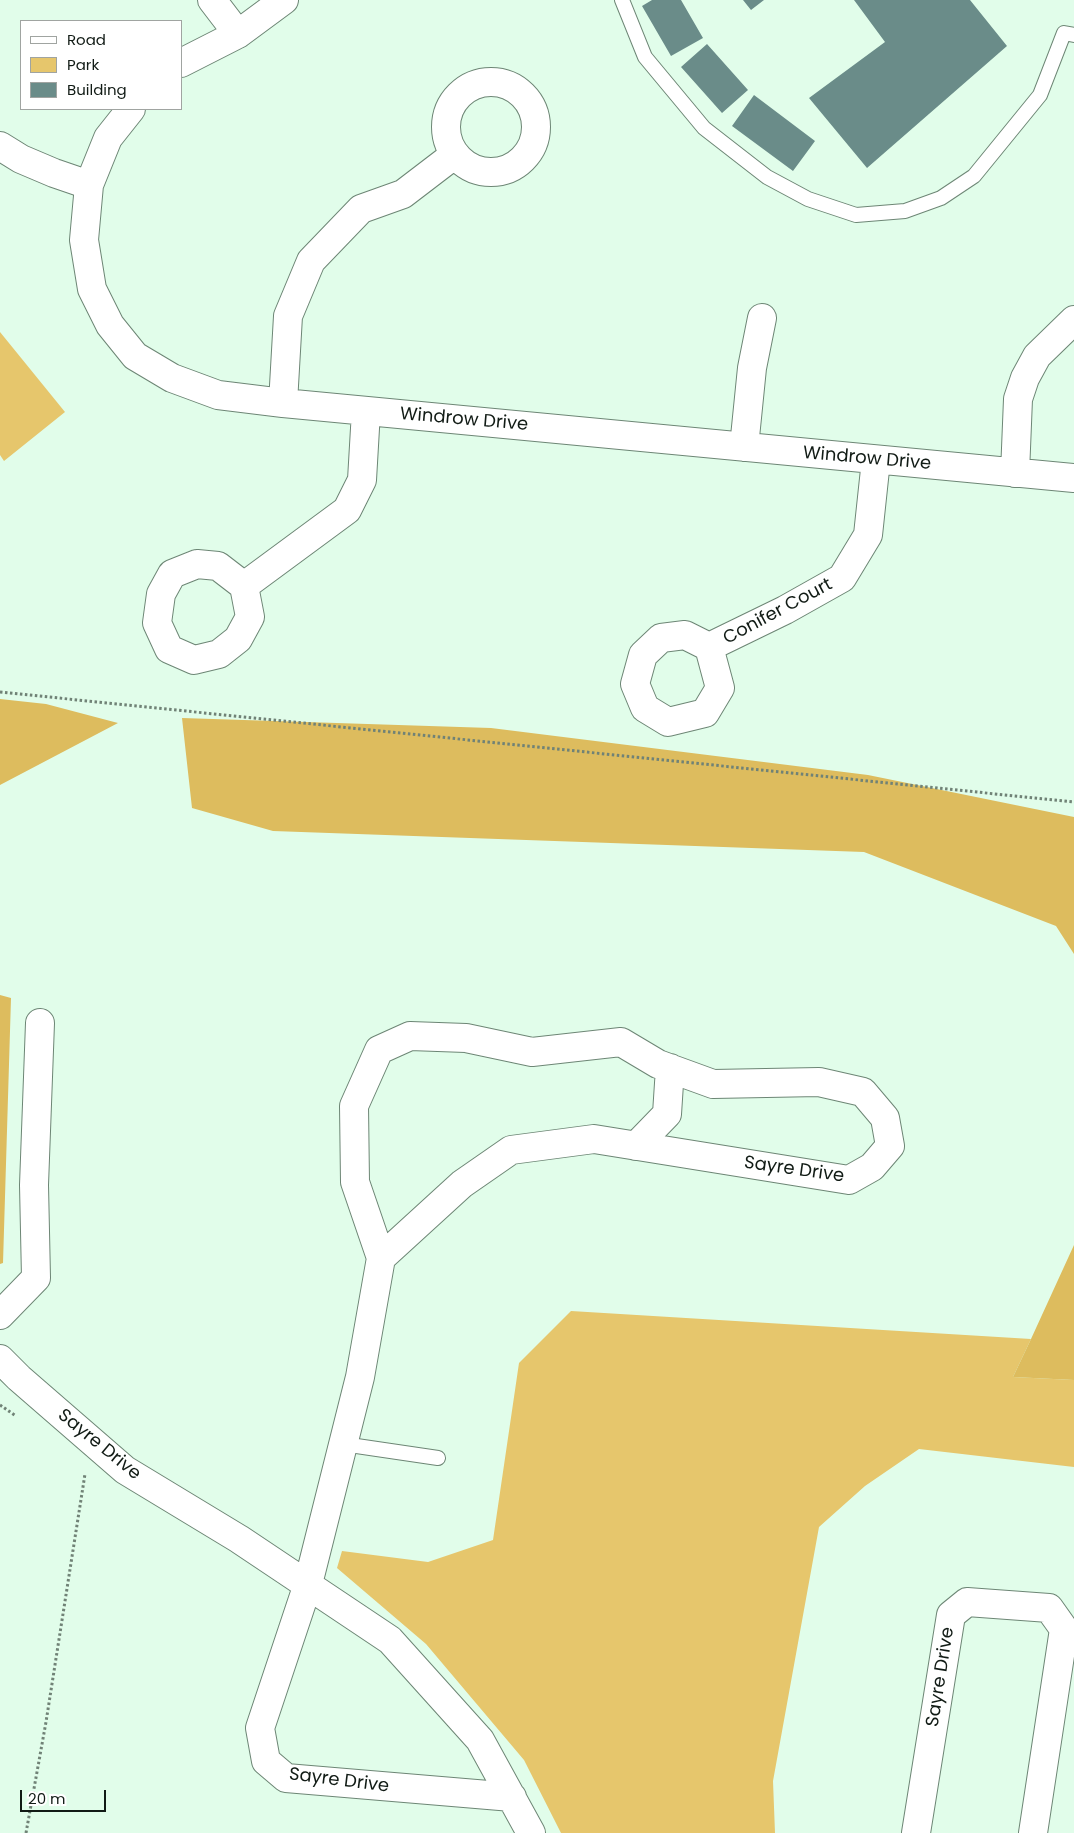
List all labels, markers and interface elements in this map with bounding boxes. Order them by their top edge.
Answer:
legend [20,20,182,110]
text: Road [67,29,106,50]
text: Park [67,54,99,75]
text: Building [67,79,127,100]
street label: Windrow Drive [399,404,529,436]
street label: Windrow Drive [802,443,932,475]
street label: Conifer Court [720,574,836,650]
street label: Sayre Drive [743,1152,845,1188]
street label: Sayre Drive [53,1405,145,1485]
street label: Sayre Drive [922,1626,960,1728]
street label: Sayre Drive [288,1764,390,1798]
scale bar [22,1780,109,1812]
text: 20 m [28,1788,66,1809]

